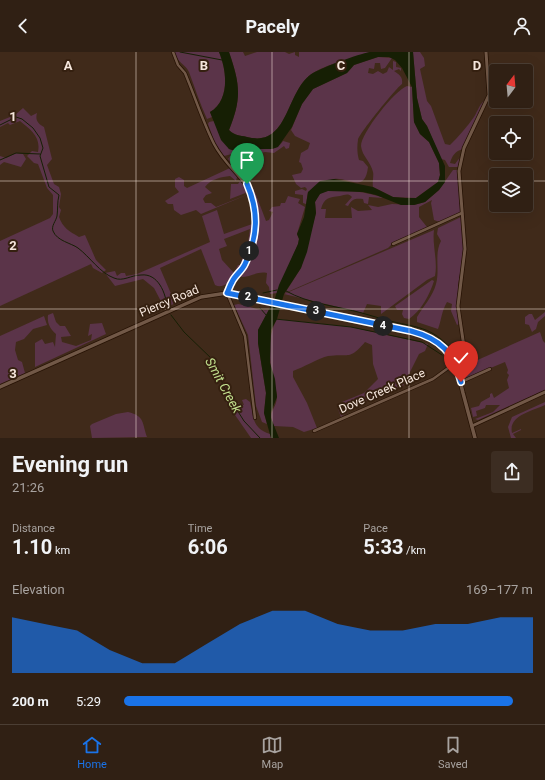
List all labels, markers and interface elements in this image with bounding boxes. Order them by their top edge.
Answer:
icon: back [12,15,34,37]
icon: person [511,15,533,37]
text: Pacely [245,16,300,37]
text: A [64,58,73,73]
text: B [200,58,208,73]
text: C [337,58,346,73]
text: D [473,58,481,73]
north arrow [489,64,533,108]
map controls [489,64,533,212]
text: 1 [9,109,17,124]
button: locate [489,116,533,160]
pin [230,143,264,184]
icon: arrive [236,149,258,171]
button: layers [489,168,533,212]
text: 2 [9,238,17,253]
pin: 1 [239,241,259,261]
text: 1 [246,244,252,257]
street label: Piercy Road [137,282,201,320]
pin: 2 [238,287,258,307]
text: 2 [245,290,251,303]
pin: 3 [306,301,326,321]
text: 3 [313,304,319,317]
pin: 4 [373,316,393,336]
text: 4 [380,319,386,332]
pin [444,341,478,382]
icon: check [450,347,472,369]
water label: Smit Creek [202,355,245,416]
text: 3 [9,366,17,381]
street label: Dove Creek Place [337,366,427,416]
button: share [491,451,533,493]
text: Evening run [12,452,128,477]
text: 21:26 [12,480,44,495]
text: Distance [12,522,55,535]
text: Time [188,522,212,535]
text: Pace [363,522,388,535]
text: 1.10 [12,535,52,559]
text: 6:06 [188,535,228,559]
text: 5:33 [363,535,403,559]
text: km [52,544,70,557]
text: /km [403,544,426,557]
text: Elevation [12,582,65,597]
text: 169–177 m [466,582,533,597]
text: 200 m [12,694,49,709]
text: 5:29 [76,694,101,709]
tab: Home [77,734,107,771]
tab: Map [261,734,283,771]
tab: Saved [438,734,468,771]

